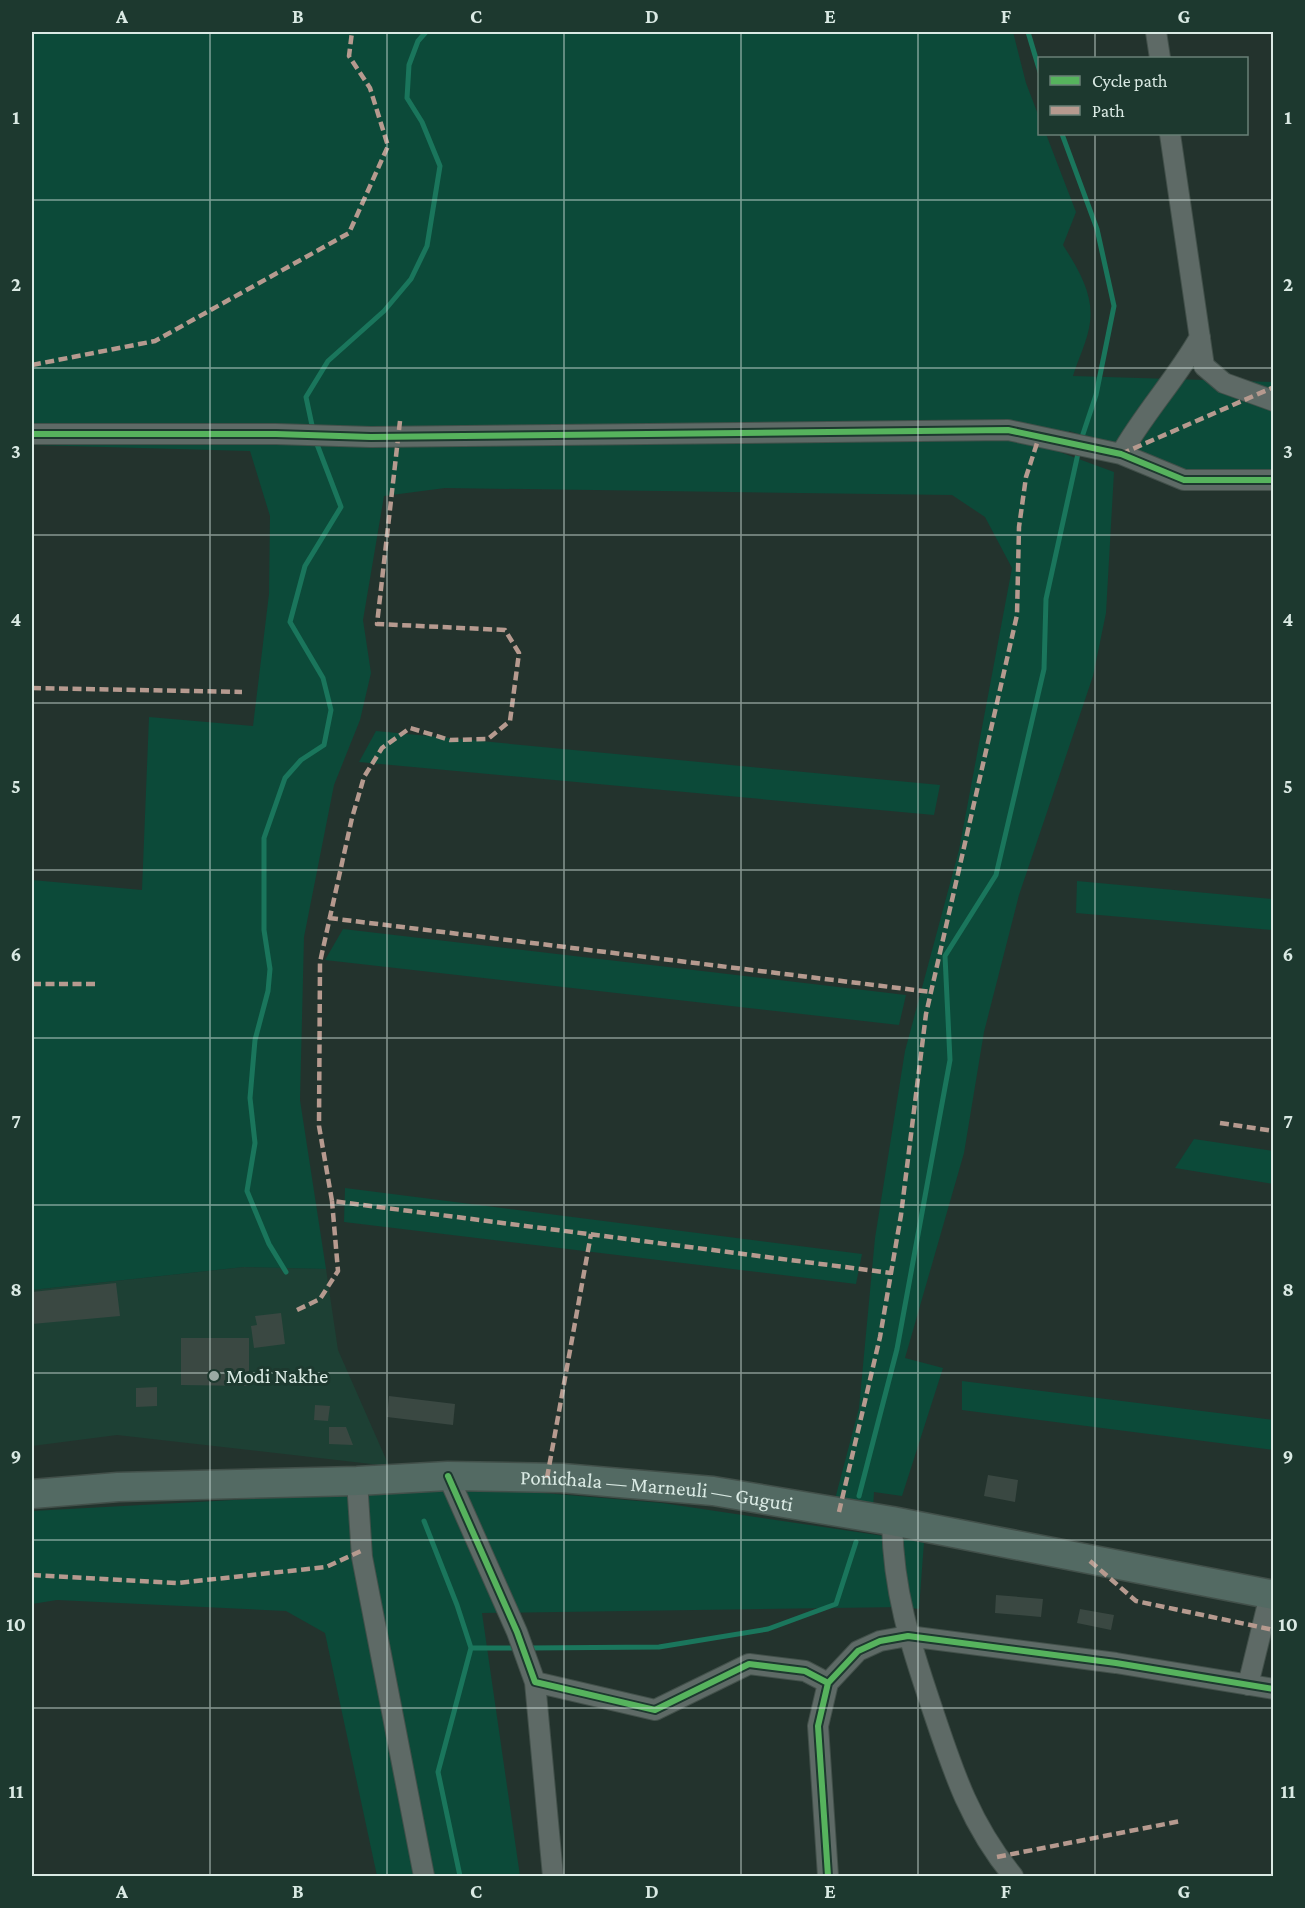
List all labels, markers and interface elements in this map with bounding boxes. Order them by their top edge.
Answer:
text: A [115,5,129,27]
text: B [292,5,304,27]
text: C [470,5,482,27]
text: D [645,5,659,27]
text: E [824,5,836,27]
text: F [1001,5,1012,27]
text: G [1178,5,1191,27]
legend [1038,57,1248,135]
text: Cycle path [1092,71,1168,91]
text: Path [1092,101,1125,121]
text: 1 [12,106,20,128]
text: 1 [1284,106,1292,128]
text: 2 [11,273,21,295]
text: 2 [1283,273,1293,295]
text: 3 [11,440,21,462]
text: 3 [1283,440,1293,462]
text: 4 [11,608,22,630]
text: 4 [1283,608,1294,630]
text: 5 [11,775,21,797]
text: 5 [1283,775,1293,797]
text: 6 [11,943,21,965]
text: 6 [1283,943,1293,965]
text: 7 [11,1110,21,1132]
text: 7 [1283,1110,1293,1132]
text: 8 [10,1278,22,1300]
text: 8 [1282,1278,1294,1300]
place label: Modi Nakhe [226,1364,328,1388]
marker: Modi Nakhe [207,1369,221,1383]
text: 9 [11,1445,21,1467]
text: 9 [1283,1445,1293,1467]
street label: Ponichala — Marneuli — Guguti [520,1465,796,1516]
text: 10 [6,1613,26,1635]
text: 10 [1278,1613,1298,1635]
text: 11 [9,1780,24,1802]
text: 11 [1281,1780,1296,1802]
text: A [115,1880,129,1902]
text: B [292,1880,304,1902]
text: C [470,1880,482,1902]
text: D [645,1880,659,1902]
text: E [824,1880,836,1902]
text: F [1001,1880,1012,1902]
text: G [1178,1880,1191,1902]

